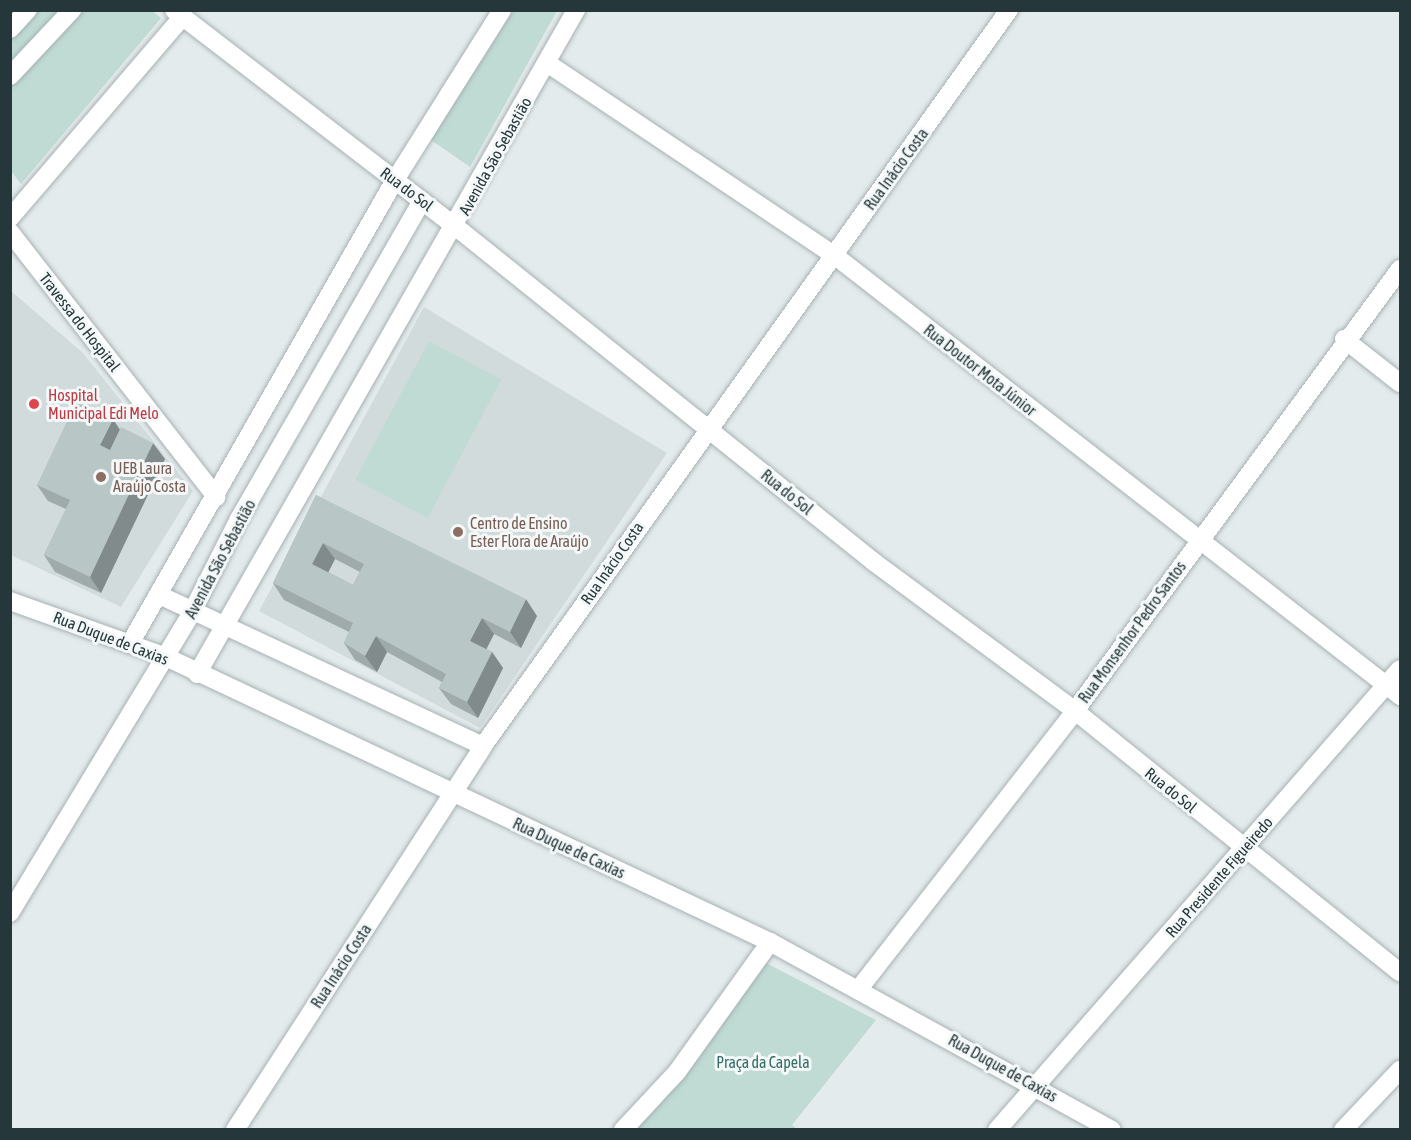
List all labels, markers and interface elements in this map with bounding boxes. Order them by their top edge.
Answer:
street label: Avenida São Sebastião [455,94,535,218]
street label: Rua Inácio Costa [860,124,932,214]
street label: Rua do Sol [377,163,437,215]
street label: Travessa do Hospital [36,269,124,375]
street label: Rua Doutor Mota Júnior [920,320,1040,420]
place label: Hospital Municipal Edi Melo [48,385,159,423]
marker: Hospital Municipal Edi Melo [25,395,43,413]
place label: UEB Laura Araújo Costa [113,458,186,496]
street label: Rua do Sol [757,465,817,519]
marker: UEB Laura Araújo Costa [94,470,108,484]
street label: Avenida São Sebastião [181,496,259,622]
place label: Centro de Ensino Ester Flora de Araújo [470,513,589,551]
street label: Rua Inácio Costa [576,518,648,608]
marker: Centro de Ensino Ester Flora de Araújo [451,525,465,539]
street label: Rua Monsenhor Pedro Santos [1074,557,1190,707]
street label: Rua Duque de Caxias [51,607,171,669]
street label: Rua do Sol [1141,763,1201,817]
street label: Rua Presidente Figueiredo [1161,813,1277,941]
street label: Rua Duque de Caxias [510,814,628,882]
street label: Rua Inácio Costa [307,920,375,1012]
street label: Rua Duque de Caxias [945,1030,1061,1106]
park label: Praça da Capela [716,1052,810,1072]

